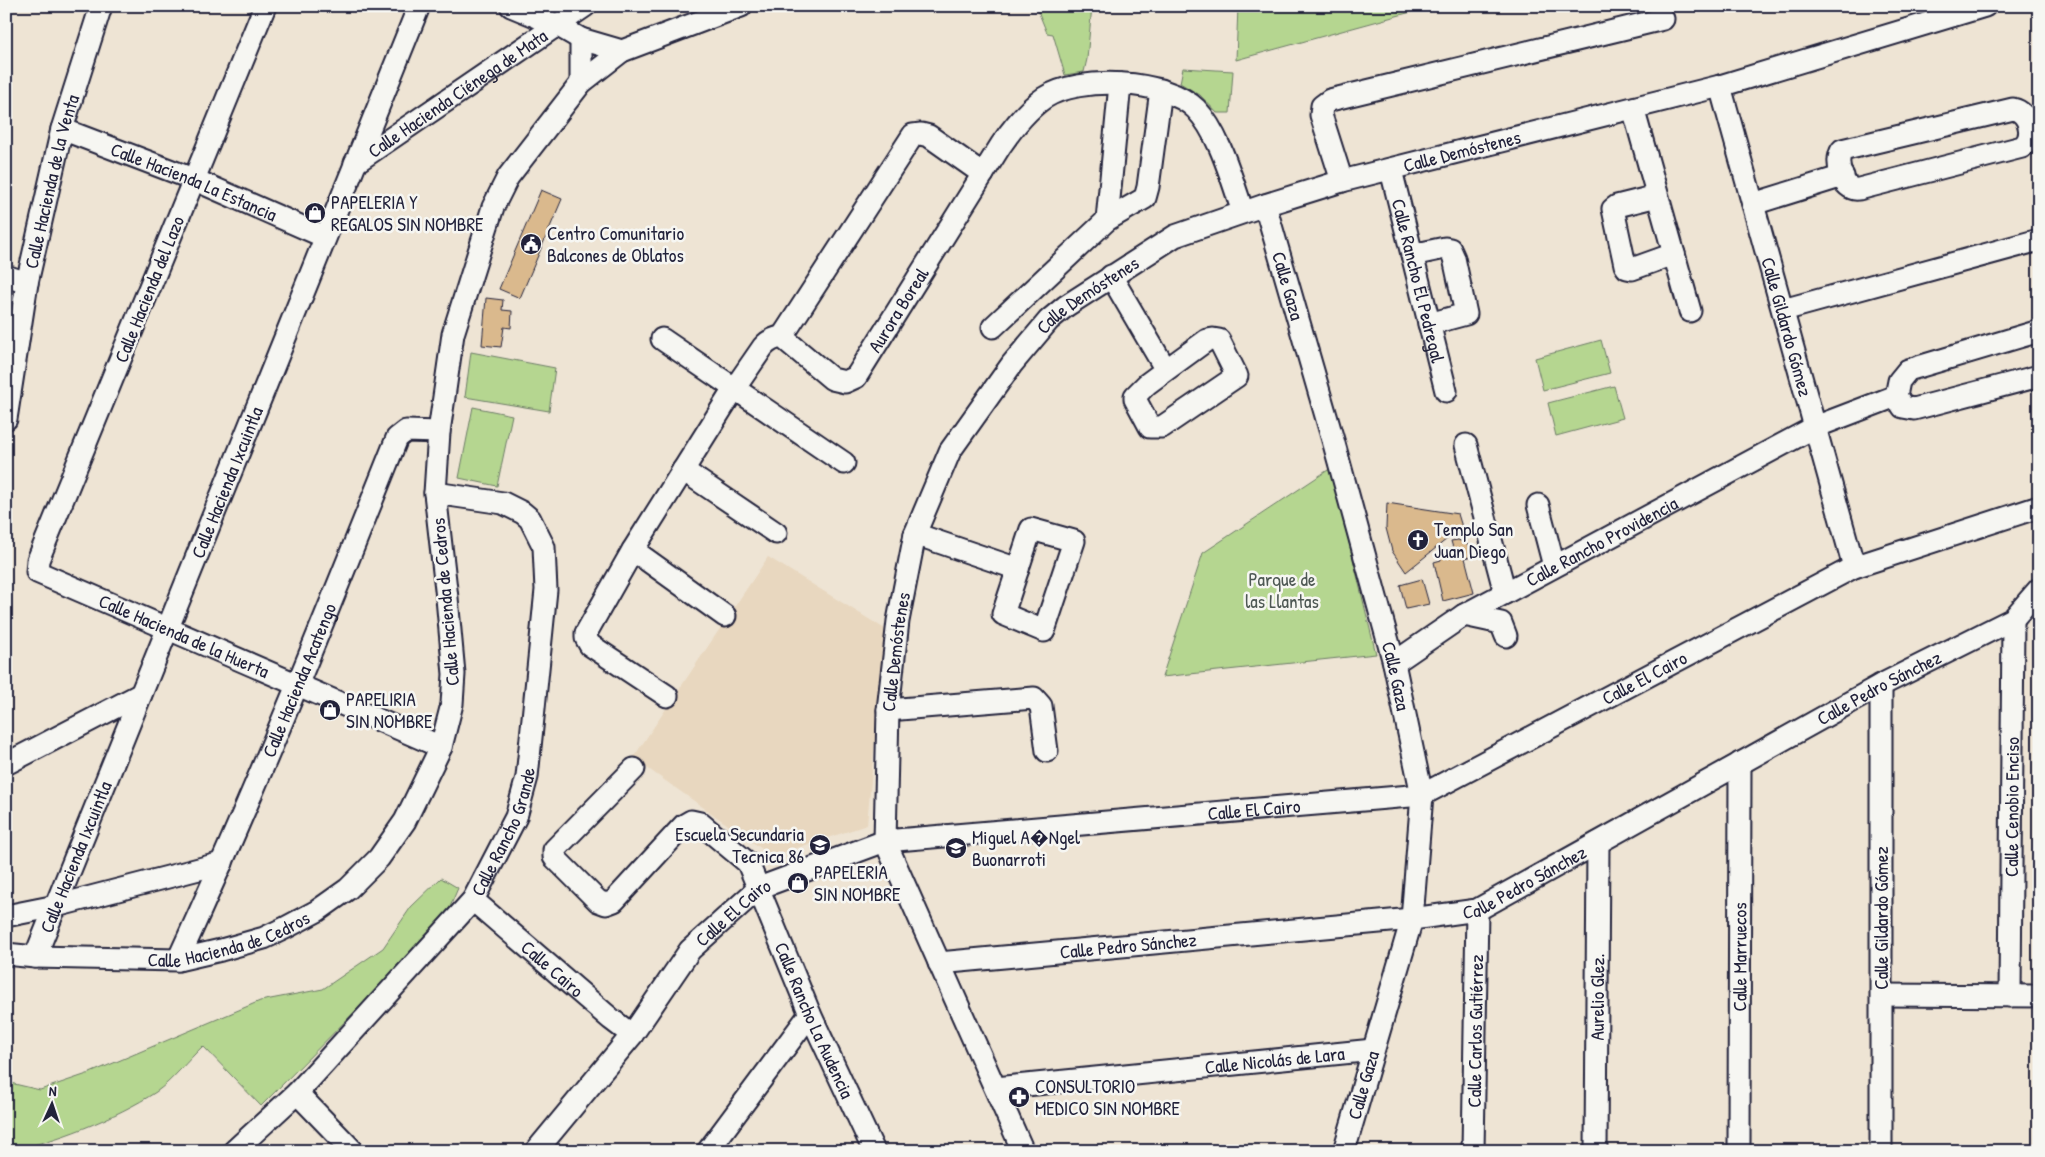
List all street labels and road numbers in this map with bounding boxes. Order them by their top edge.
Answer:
street label: Calle Hacienda Ciénega de Mata [362,22,553,164]
street label: Calle Hacienda de la Venta [18,91,85,271]
street label: Calle Demóstenes [1400,124,1523,178]
street label: Calle Hacienda La Estancia [107,136,282,228]
street label: Calle Rancho El Pedregal [1386,196,1452,366]
street label: Calle Hacienda del Lazo [108,211,190,366]
street label: Calle Gaza [1266,248,1311,324]
street label: Calle Demóstenes [1030,250,1144,339]
street label: Calle Gildardo Gómez [1755,254,1819,399]
street label: Aurora Boreal [862,261,935,357]
street label: Calle Hacienda Ixcuintla [184,402,269,562]
street label: Calle Rancho Providencia [1521,490,1683,593]
street label: Calle Hacienda de Cedros [425,517,465,687]
street label: Calle Hacienda de la Huerta [95,587,274,684]
street label: Calle Demóstenes [875,590,916,713]
street label: Calle Hacienda Acatengo [256,599,342,761]
street label: Calle Gaza [1376,638,1417,713]
street label: Calle El Cairo [1597,644,1692,711]
street label: Calle Pedro Sánchez [1812,644,1945,731]
street label: Calle Cenobio Enciso [1998,737,2025,877]
street label: Calle Rancho Grande [464,766,541,900]
street label: Calle Hacienda Ixcuintla [33,777,118,937]
street label: Calle El Cairo [1206,792,1302,826]
street label: Calle Pedro Sánchez [1461,839,1591,925]
street label: Calle Gildardo Gómez [1868,846,1894,990]
street label: Calle El Cairo [690,872,774,952]
street label: Calle Marruecos [1726,902,1753,1012]
street label: Calle Hacienda de Cedros [147,904,314,973]
street label: Calle Pedro Sánchez [1059,926,1198,965]
street label: Calle Cairo [516,934,590,1003]
street label: Calle Rancho La Audencia [769,938,861,1103]
street label: Aurelio Glez. [1584,953,1610,1041]
street label: Calle Carlos Gutiérrez [1461,954,1489,1108]
street label: Calle Nicolás de Lara [1203,1040,1346,1080]
street label: Calle Gaza [1341,1047,1385,1122]

